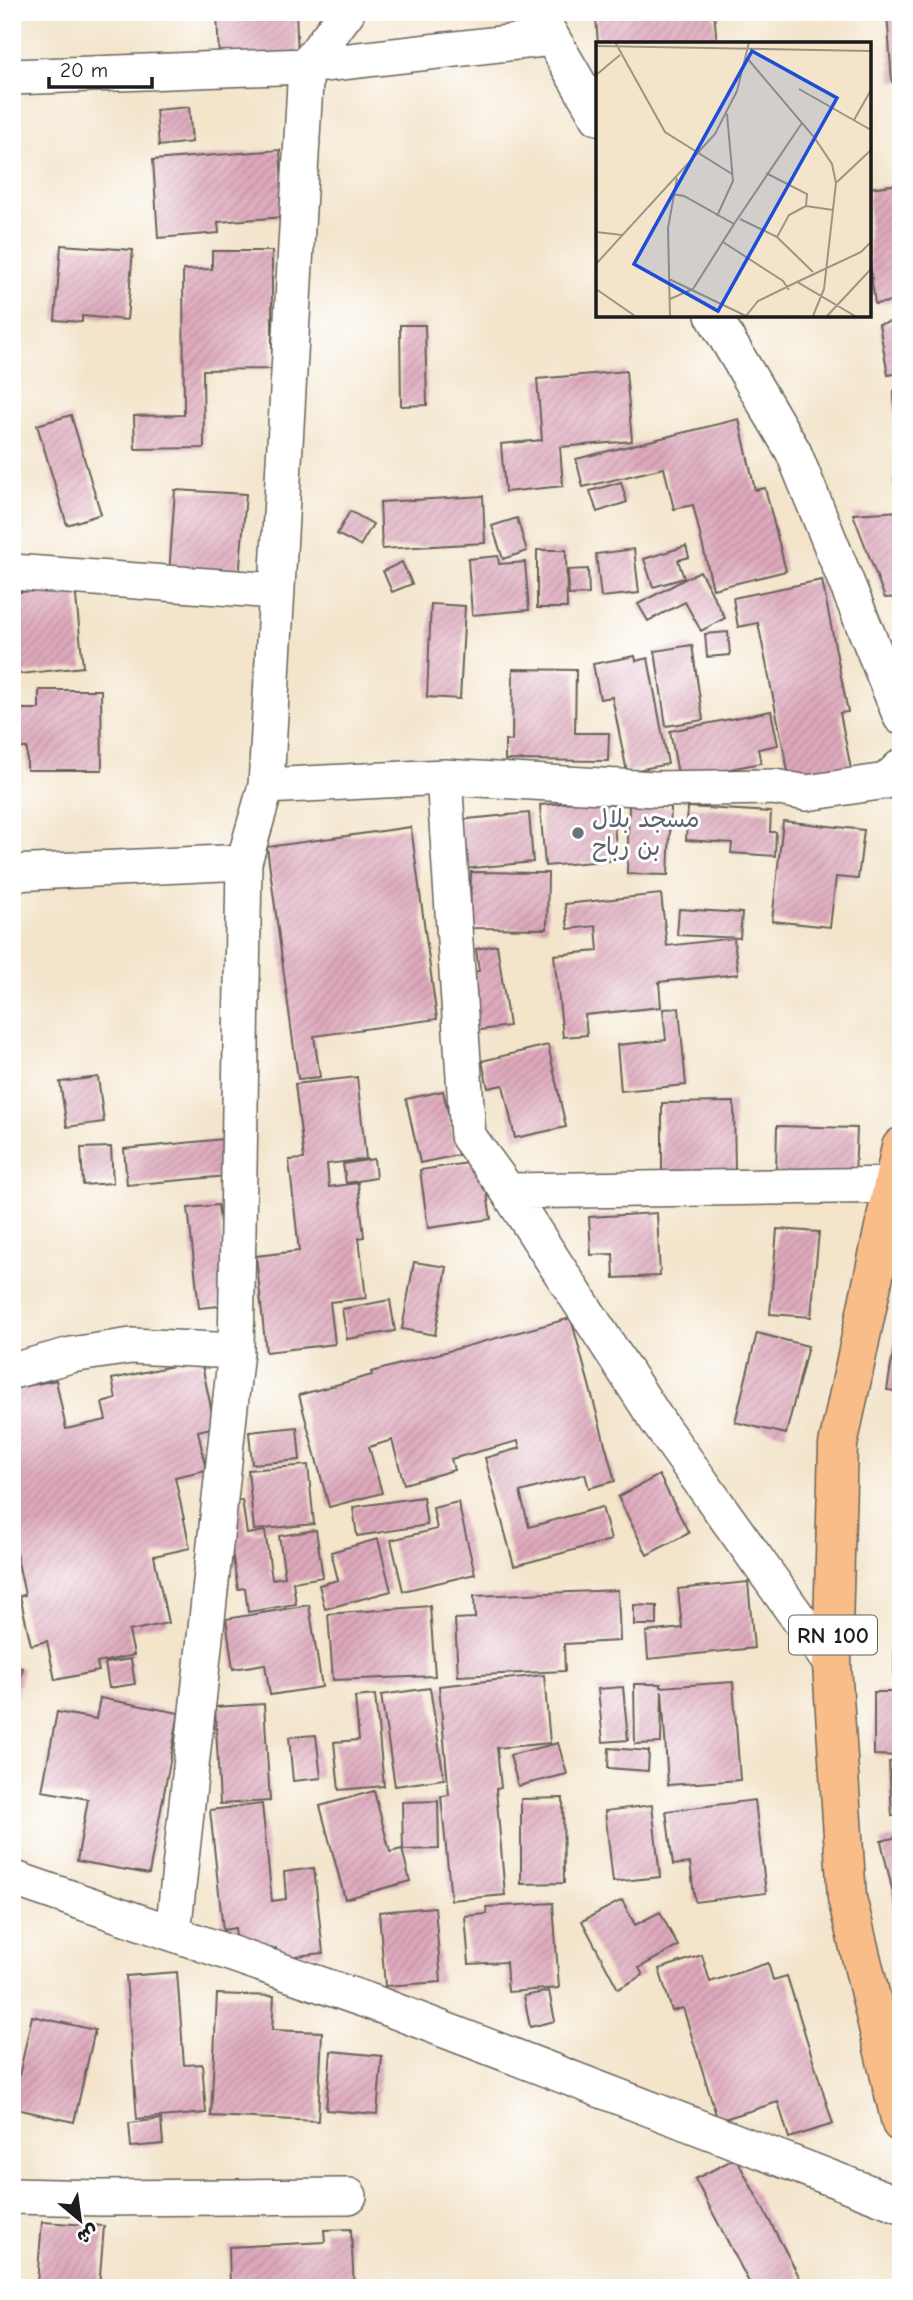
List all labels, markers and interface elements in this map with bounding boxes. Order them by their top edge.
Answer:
inset map [596,42,871,317]
scale bar [49,46,152,90]
text: 20 m [60,58,108,82]
place label: مسجد بلال بن رباح [592,805,700,862]
marker: مسجد بلال بن رباح [570,825,586,841]
road number: RN 100 [789,1616,877,1654]
north arrow [46,2184,116,2254]
text: ش [73,2219,102,2249]

